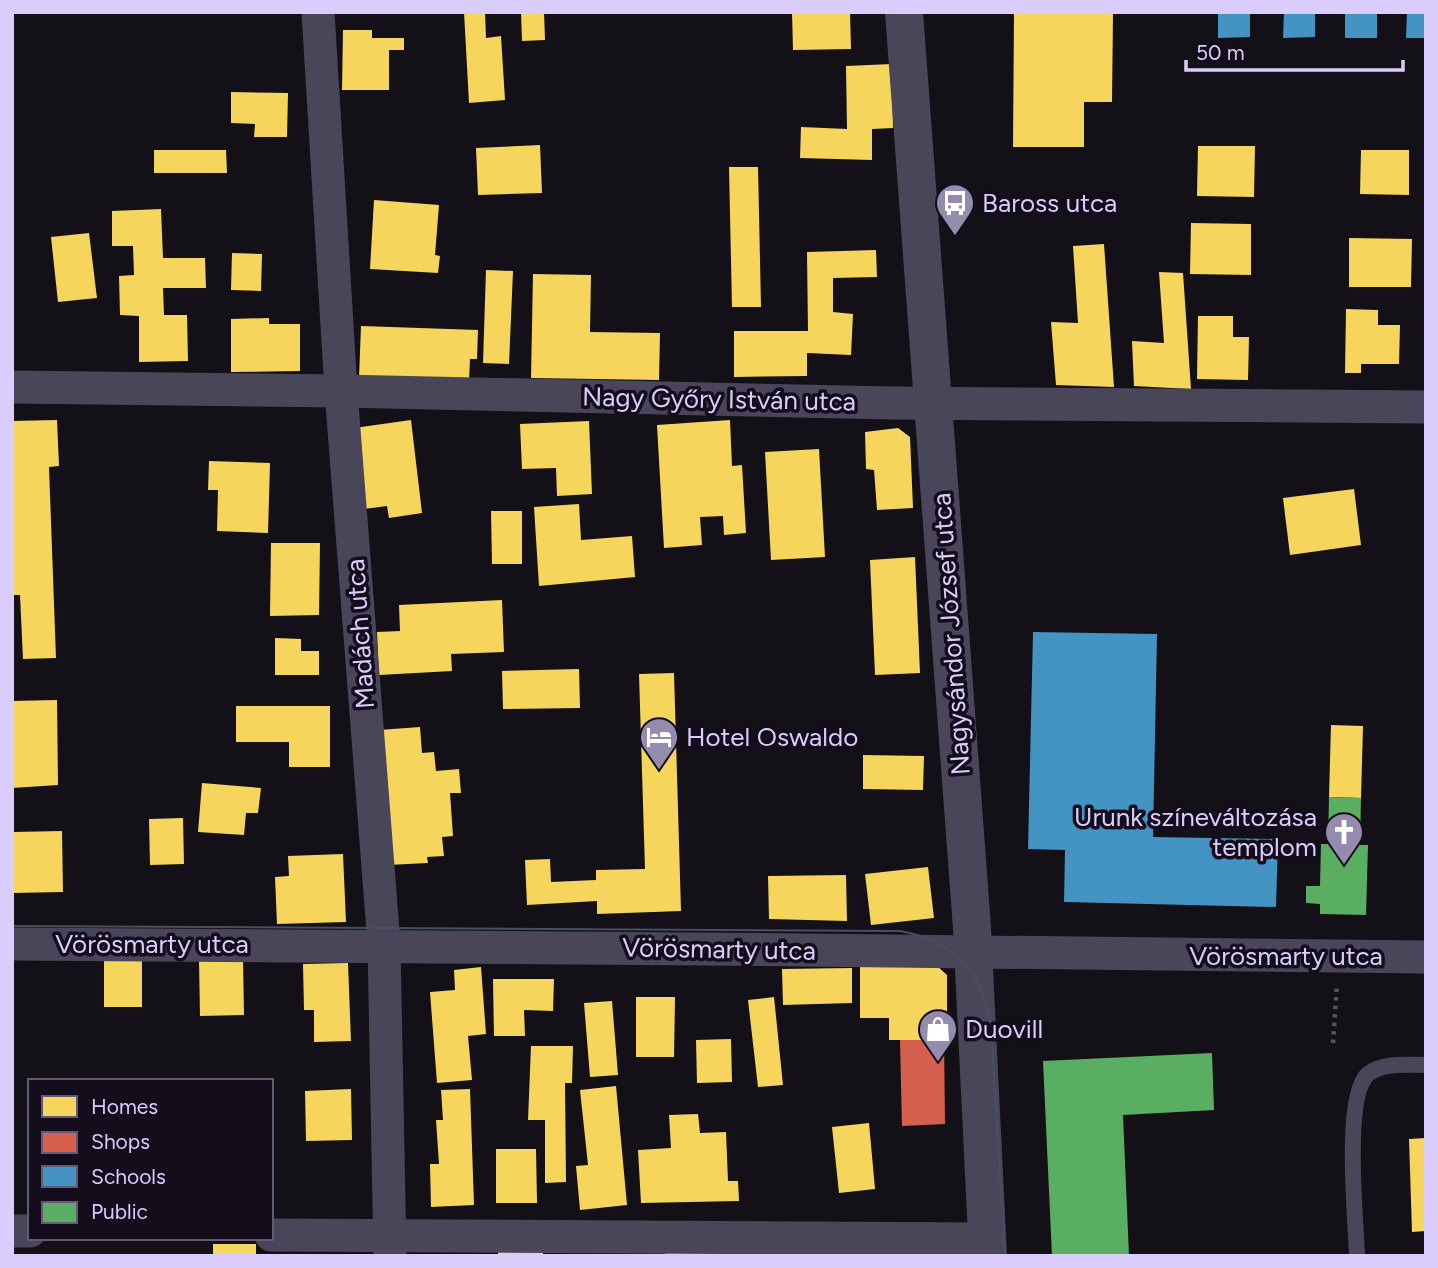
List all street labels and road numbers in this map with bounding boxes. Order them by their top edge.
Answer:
street label: Nagy Győry István utca [582,381,856,417]
street label: Nagysándor József utca [925,492,977,776]
street label: Madách utca [339,558,381,710]
street label: Vörösmarty utca [55,928,249,960]
street label: Vörösmarty utca [622,931,816,967]
street label: Vörösmarty utca [1189,940,1383,972]

